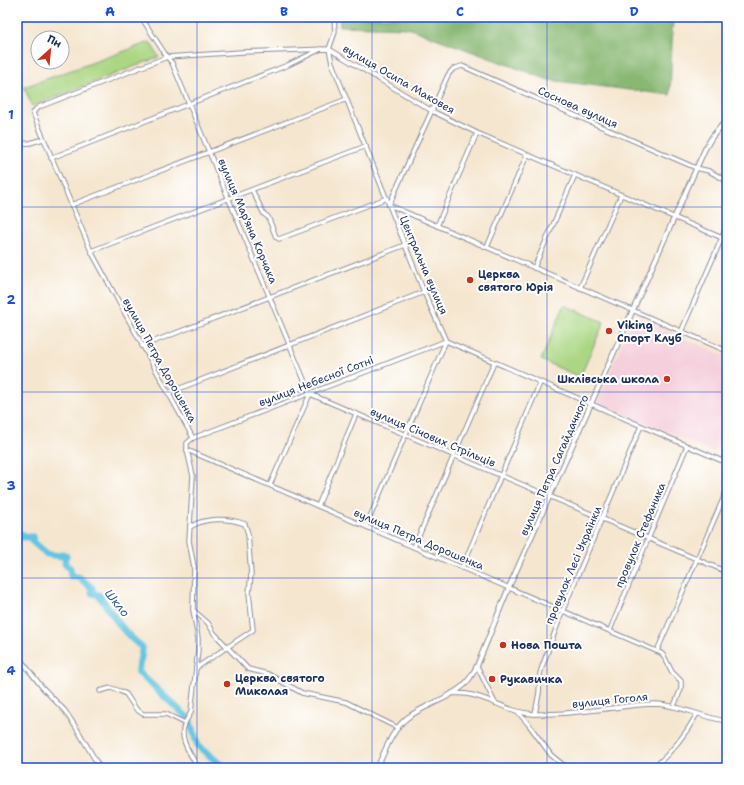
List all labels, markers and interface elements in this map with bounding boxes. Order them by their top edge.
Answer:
text: A [105,3,115,20]
text: B [280,3,288,20]
text: C [456,3,464,20]
text: D [629,3,639,20]
north arrow [30,30,70,70]
text: Пн [44,32,64,52]
street label: вулиця Осипа Маковея [340,41,458,118]
street label: Соснова вулиця [535,83,620,132]
text: 1 [8,106,14,123]
street label: вулиця Мар'яна Корчака [214,156,281,286]
street label: Центральна вулиця [396,213,451,317]
place label: Церква святого Юрія [478,267,554,295]
marker: Церква святого Юрія [465,275,475,285]
text: 2 [6,291,16,308]
street label: вулиця Петра Дорошенка [119,295,200,425]
place label: Viking Спорт Клуб [617,318,682,346]
marker: Viking Спорт Клуб [604,326,614,336]
street label: вулиця Небесної Сотні [257,353,376,410]
place label: Шклівська школа [557,372,659,387]
marker: Шклівська школа [662,374,672,384]
street label: вулиця Петра Сагайдачного [517,392,592,538]
street label: вулиця Січових Стрільців [368,404,498,471]
text: 3 [6,477,16,494]
street label: провулок Стефаника [612,480,669,590]
street label: провулок Лесі Українки [542,504,605,627]
street label: вулиця Петра Дорошенка [351,505,486,574]
water label: Шкло [101,586,133,620]
place label: Нова Пошта [511,638,582,653]
marker: Нова Пошта [498,640,508,650]
text: 4 [6,662,16,679]
place label: Церква святого Миколая [235,671,325,699]
place label: Рукавичка [500,672,563,687]
marker: Рукавичка [487,674,497,684]
marker: Церква святого Миколая [222,679,232,689]
street label: вулиця Гоголя [571,689,649,712]

